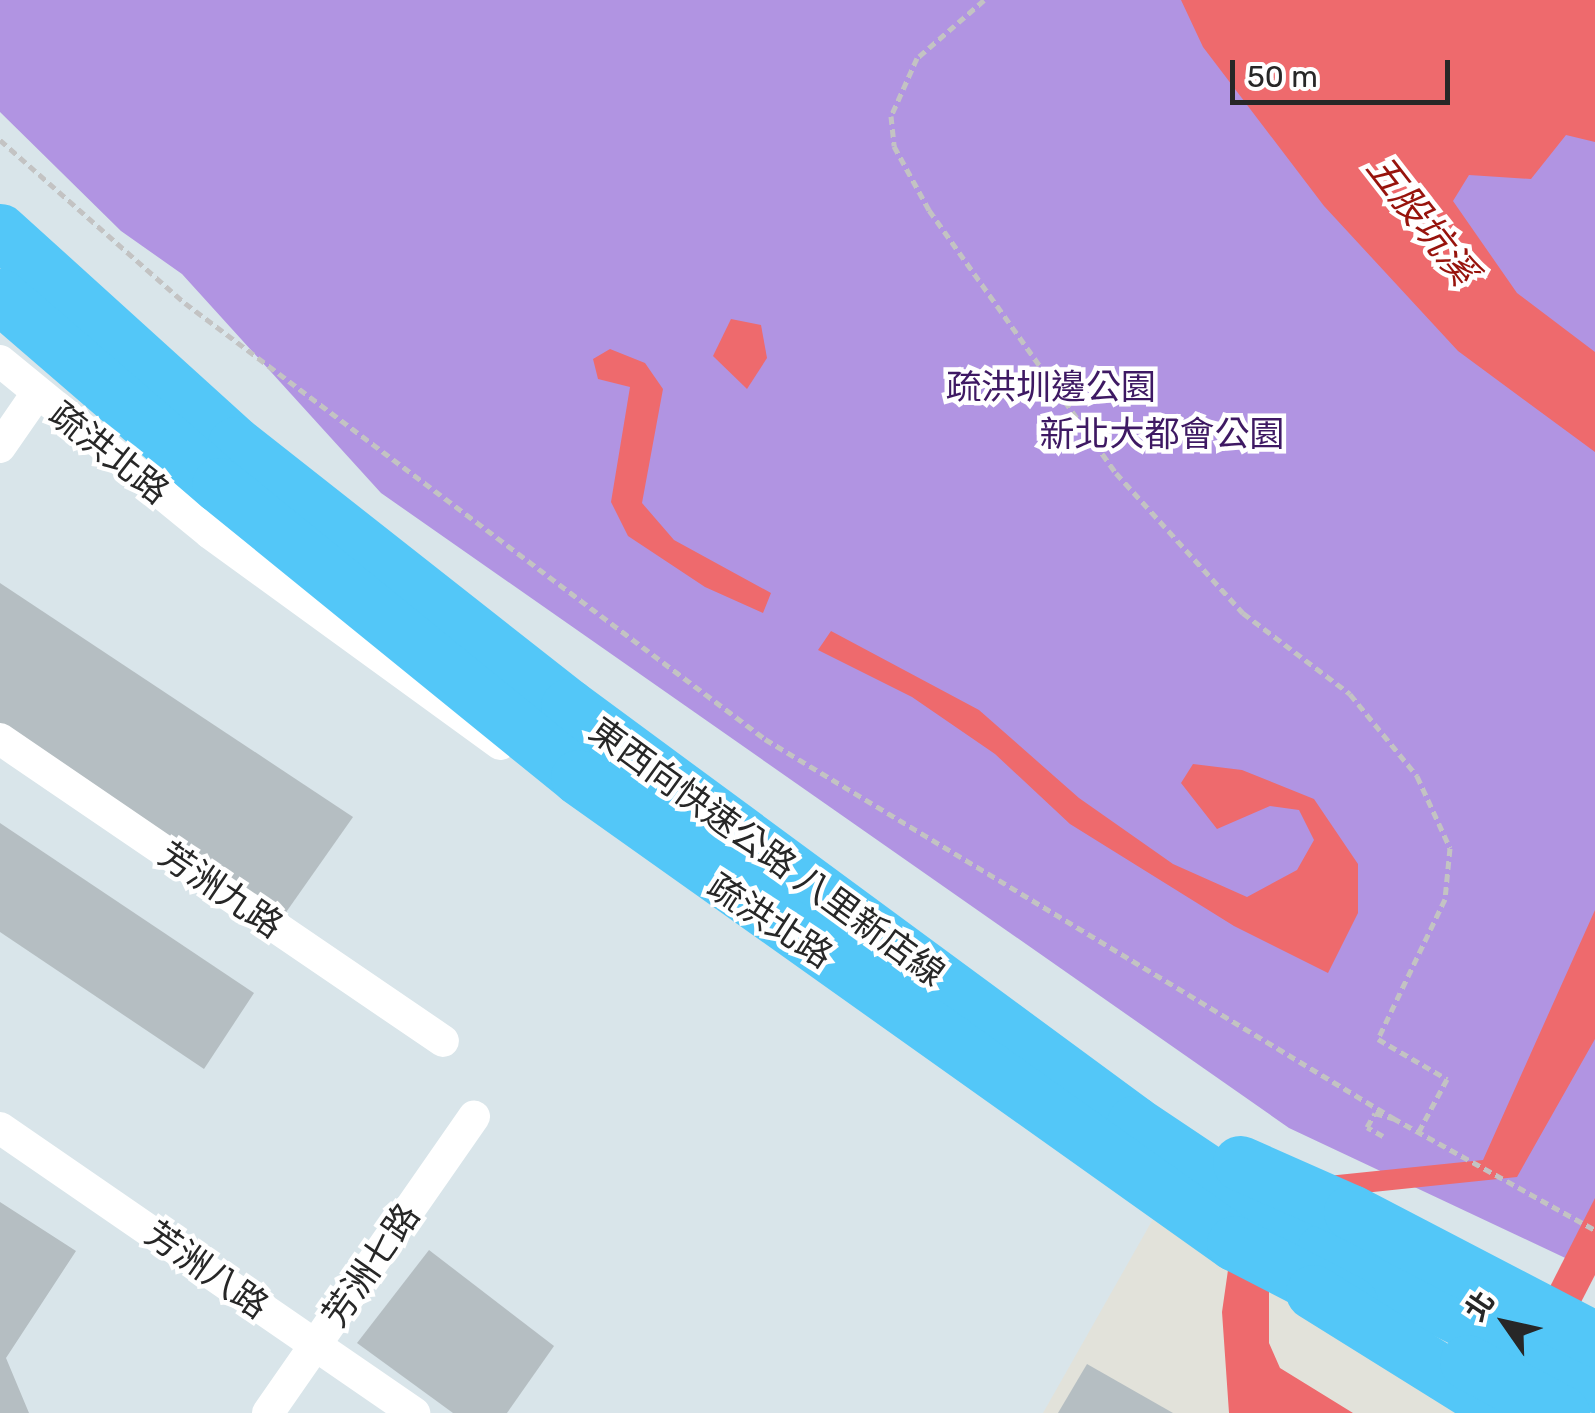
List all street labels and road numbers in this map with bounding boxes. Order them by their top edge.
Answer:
street label: 疏洪北路 [41,393,177,513]
street label: 東西向快速公路 八里新店線 [581,709,953,995]
street label: 芳洲九路 [151,833,291,947]
street label: 疏洪北路 [700,865,840,977]
street label: 芳洲七路 [314,1196,428,1334]
street label: 芳洲八路 [138,1213,276,1327]

